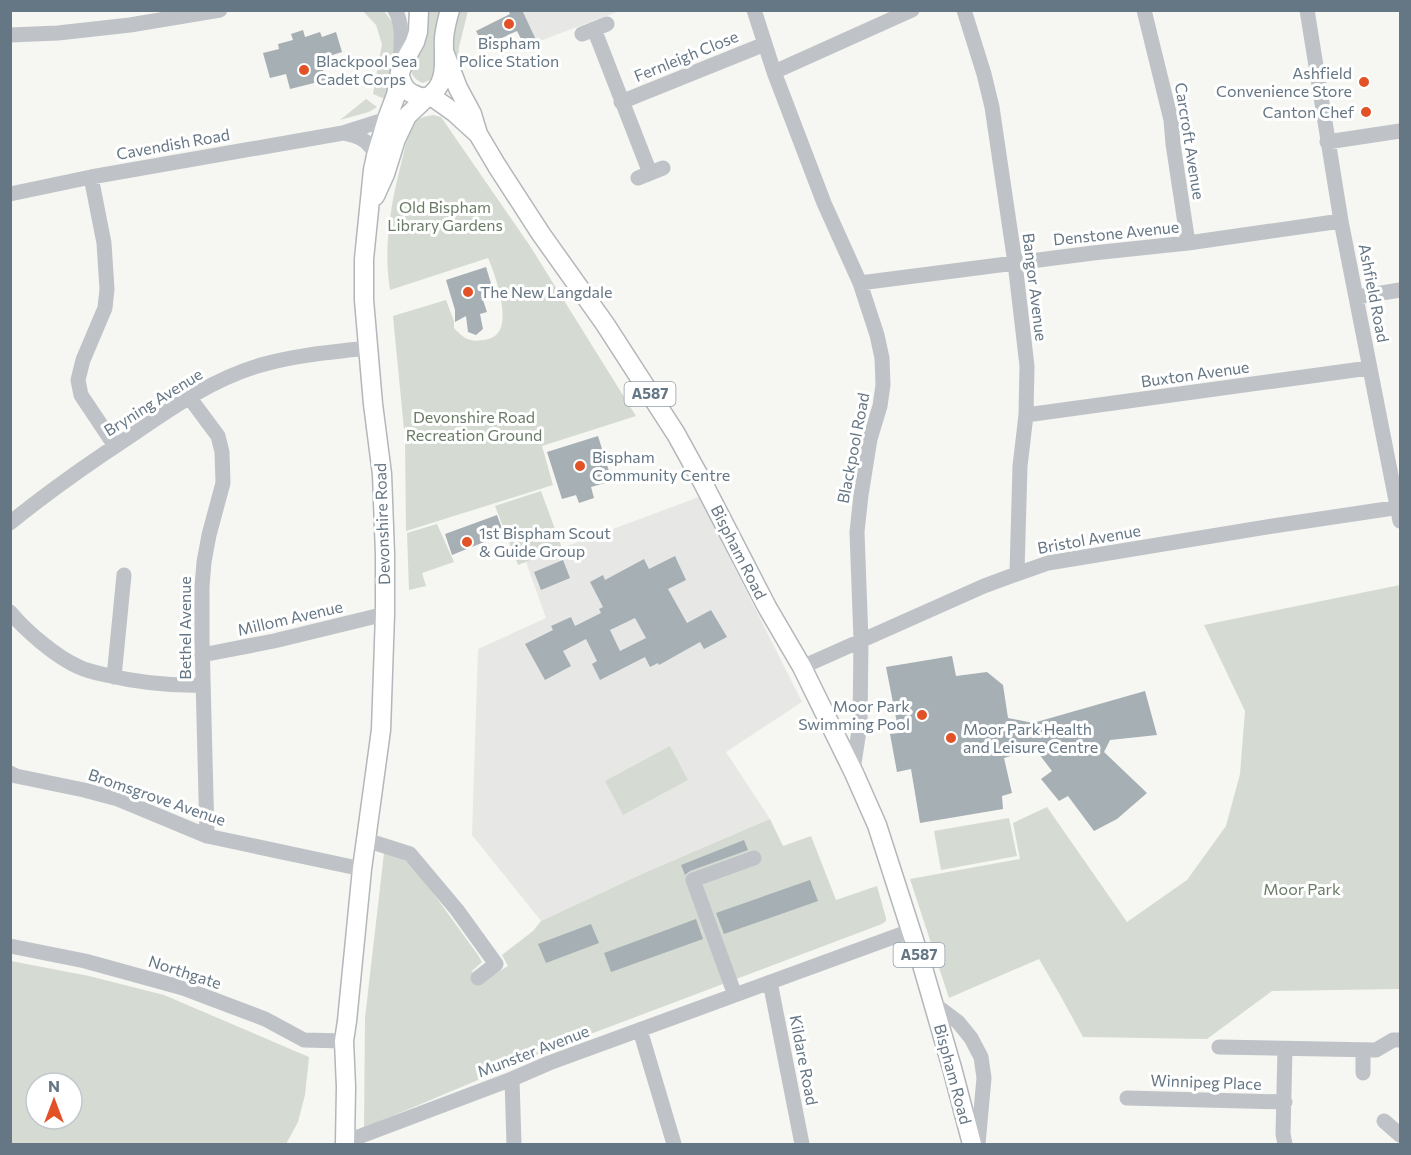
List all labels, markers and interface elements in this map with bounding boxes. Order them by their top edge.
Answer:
marker: Bispham Police Station [502,17,516,31]
street label: Fernleigh Close [631,26,741,85]
place label: Bispham Police Station [459,33,559,70]
place label: Blackpool Sea Cadet Corps [316,51,417,88]
marker: Blackpool Sea Cadet Corps [297,63,311,77]
place label: Ashfield Convenience Store [1216,63,1352,100]
marker: Ashfield Convenience Store [1357,75,1371,89]
street label: Carcroft Avenue [1172,81,1209,201]
place label: Canton Chef [1262,102,1355,121]
marker: Canton Chef [1359,105,1373,119]
street label: Cavendish Road [115,124,231,163]
park label: Old Bispham Library Gardens [387,197,503,234]
street label: Denstone Avenue [1052,216,1180,249]
street label: Bangor Avenue [1019,232,1052,342]
street label: Ashfield Road [1356,242,1393,344]
place label: The New Langdale [480,282,612,301]
marker: The New Langdale [461,285,475,299]
street label: Buxton Avenue [1139,356,1250,391]
street label: Bryning Avenue [100,364,205,439]
road number: A587 [624,382,676,406]
street label: Blackpool Road [832,391,873,505]
park label: Devonshire Road Recreation Ground [406,407,542,444]
place label: Bispham Community Centre [592,447,730,484]
marker: Bispham Community Centre [573,459,587,473]
street label: Devonshire Road [370,463,393,585]
street label: Bispham Road [708,502,771,602]
street label: Bristol Avenue [1036,520,1142,557]
place label: 1st Bispham Scout & Guide Group [479,523,611,560]
marker: 1st Bispham Scout & Guide Group [460,535,474,549]
street label: Bethel Avenue [175,576,194,680]
street label: Millom Avenue [235,596,344,639]
place label: Moor Park Swimming Pool [798,696,910,733]
marker: Moor Park Swimming Pool [915,708,929,722]
place label: Moor Park Health and Leisure Centre [963,719,1098,756]
marker: Moor Park Health and Leisure Centre [944,731,958,745]
street label: Bromsgrove Avenue [86,764,228,829]
park label: Moor Park [1263,879,1341,898]
road number: A587 [894,943,944,967]
street label: Northgate [146,951,224,992]
street label: Kildare Road [786,1013,823,1107]
street label: Munster Avenue [474,1020,591,1081]
street label: Bispham Road [931,1022,976,1126]
street label: Winnipeg Place [1150,1070,1262,1093]
north arrow [24,1071,84,1131]
text: N [48,1076,60,1095]

